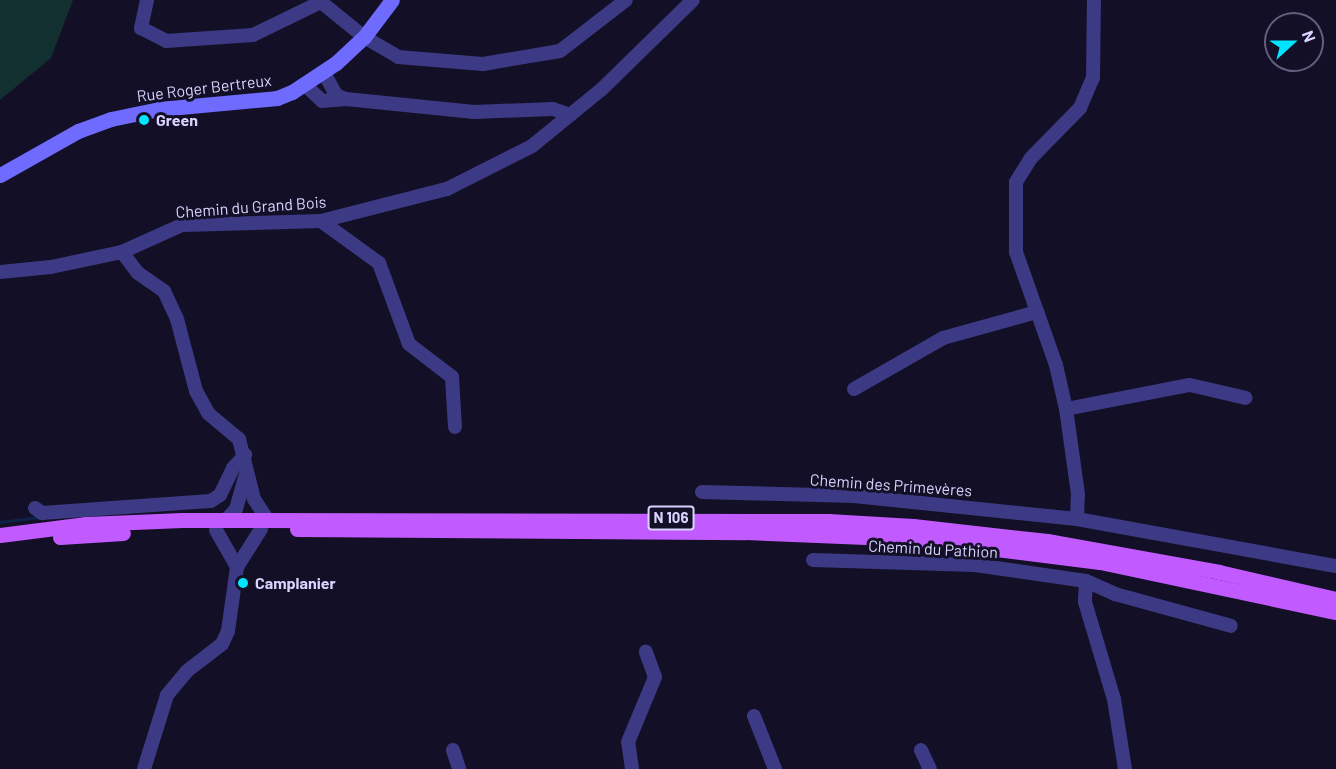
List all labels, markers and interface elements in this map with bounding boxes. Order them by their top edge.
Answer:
north arrow [1264,12,1324,72]
text: N [1299,28,1320,44]
street label: Rue Roger Bertreux [136,70,272,106]
place label: Green [156,110,198,130]
marker: Green [137,113,151,127]
street label: Chemin du Grand Bois [175,192,327,222]
street label: Chemin des Primevères [809,470,973,500]
road number: N 106 [647,506,695,530]
street label: Chemin du Pathion [868,536,998,562]
place label: Camplanier [255,573,336,593]
marker: Camplanier [236,576,250,590]

